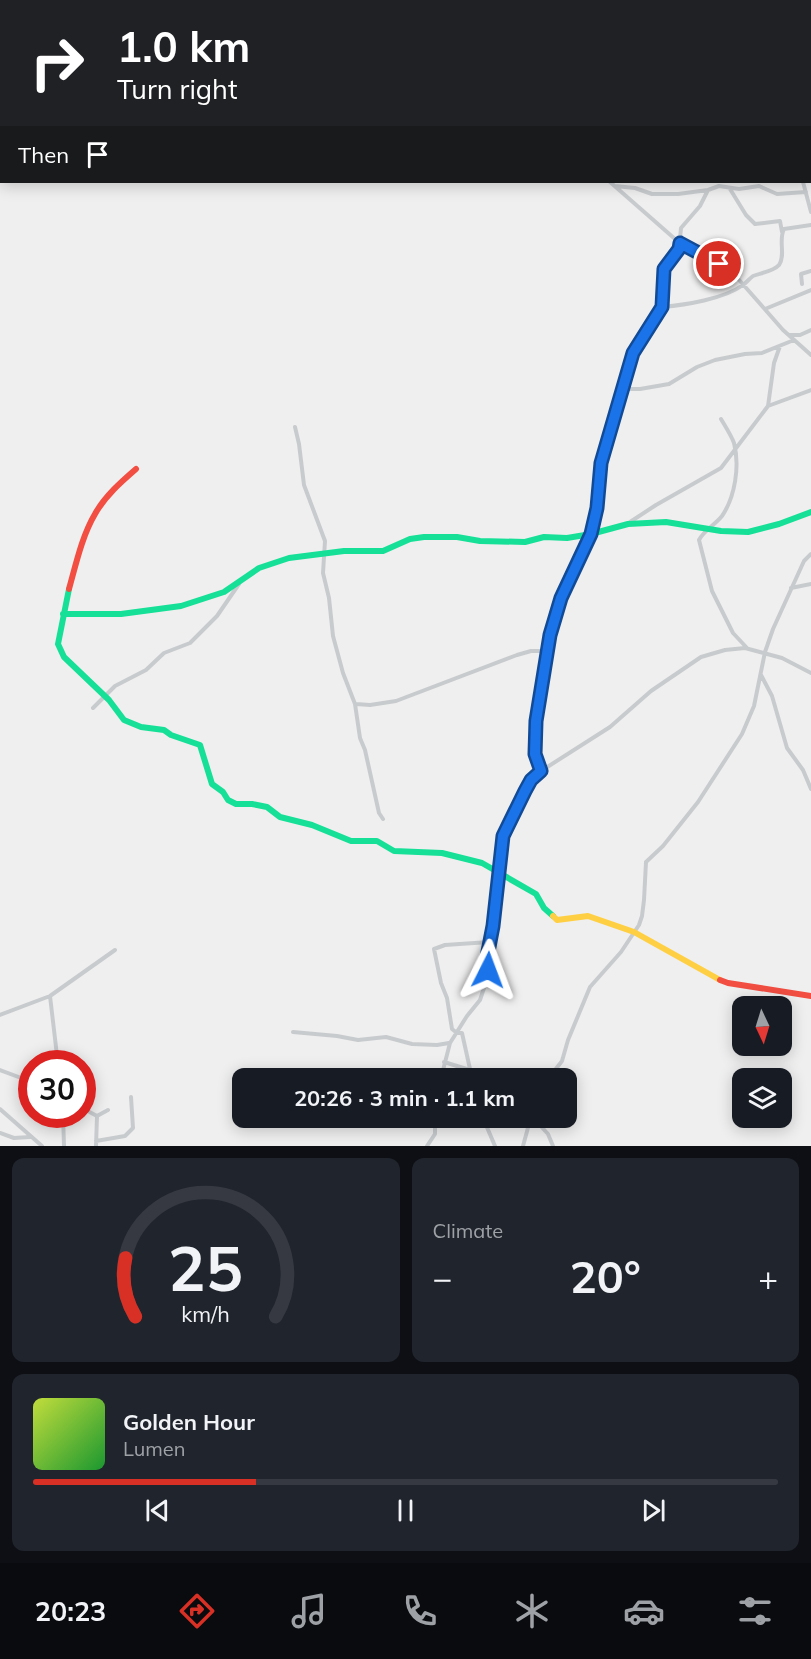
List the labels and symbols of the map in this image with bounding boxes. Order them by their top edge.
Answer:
pin [693,238,744,289]
position arrow [456,938,520,1002]
north arrow [732,996,792,1056]
speed limit sign: 30 [18,1050,96,1128]

